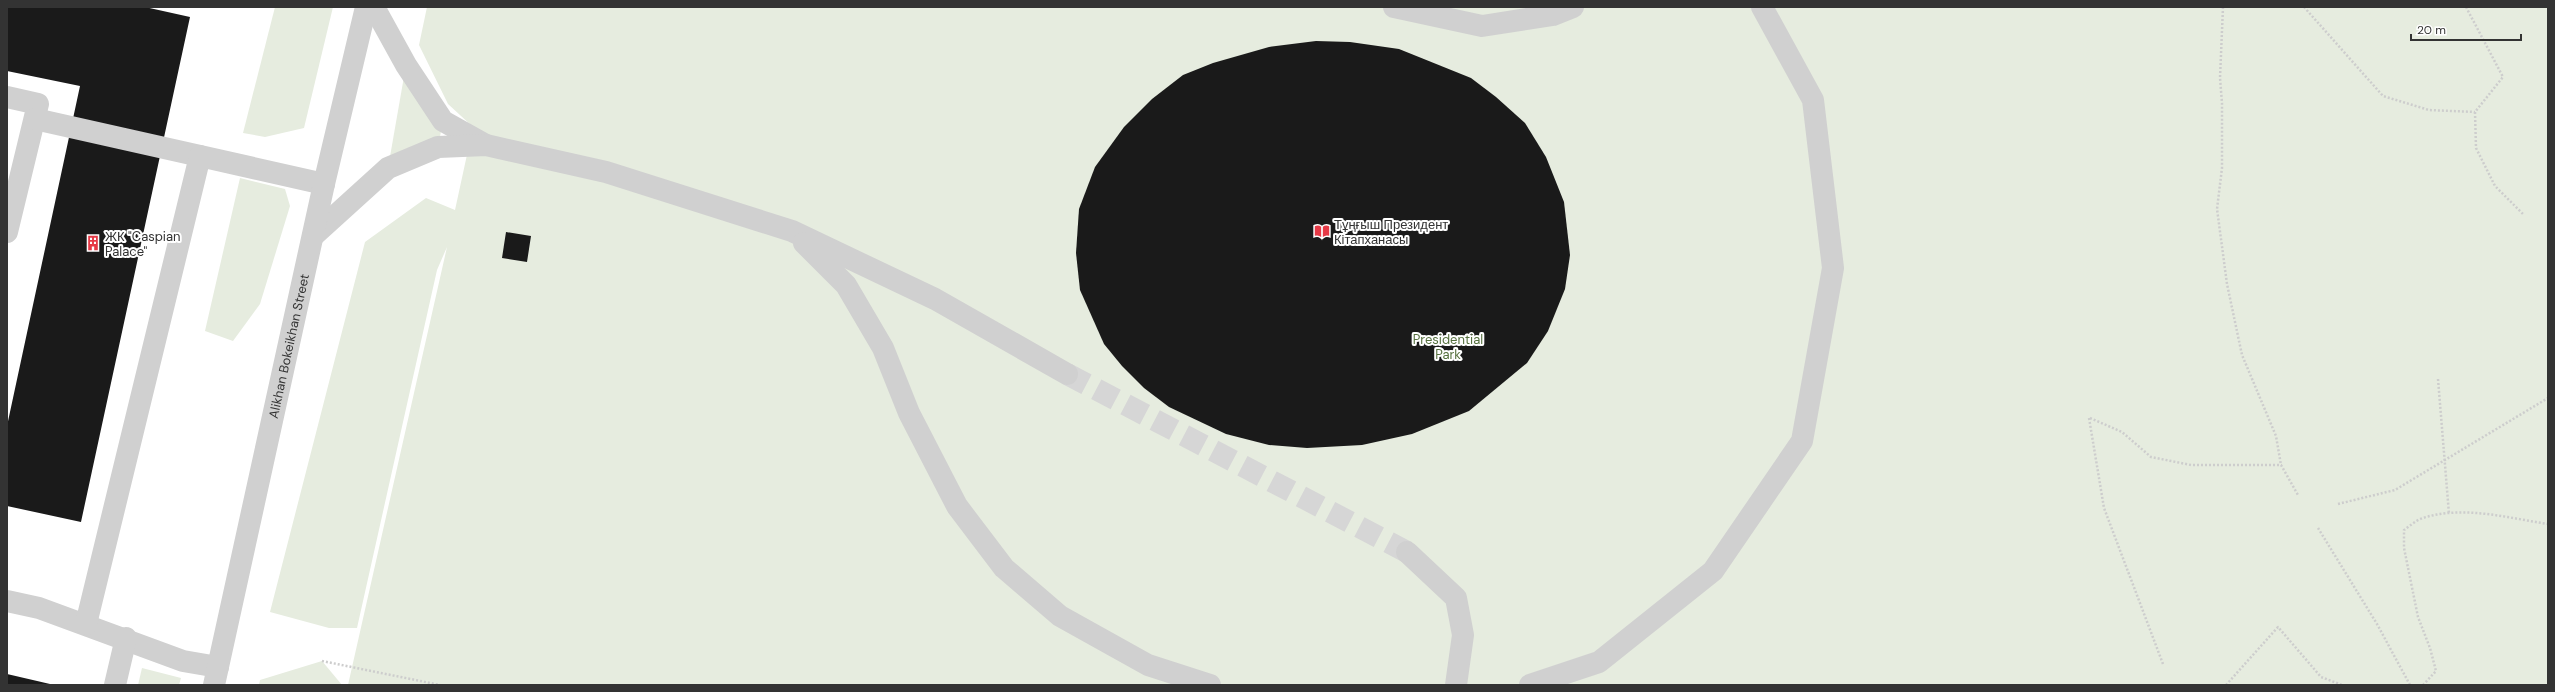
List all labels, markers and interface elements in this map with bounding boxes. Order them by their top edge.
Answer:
scale bar [2411,16,2521,42]
text: 20 m [2417,22,2446,38]
place label: Тұңғыш Президент Кітапханасы [1334,216,1448,248]
library icon: Тұңғыш Президент Кітапханасы [1313,222,1331,240]
place label: ЖК "Caspian Palace" [105,228,181,260]
building icon: ЖК "Caspian Palace" [84,234,102,252]
street label: Alikhan Bokeikhan Street [264,272,313,420]
park label: Presidential Park [1413,331,1483,363]

